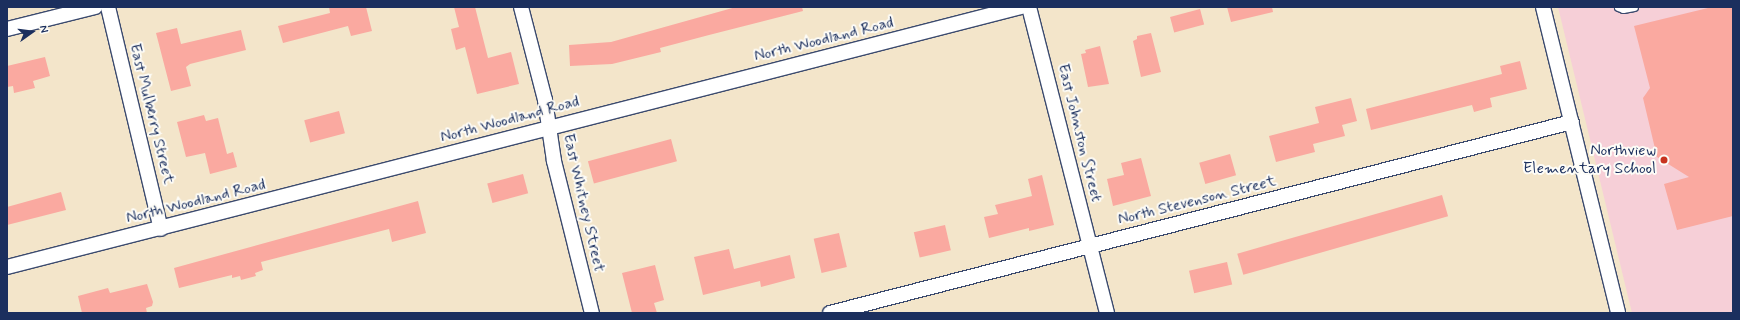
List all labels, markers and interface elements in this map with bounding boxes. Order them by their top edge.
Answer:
north arrow [12,12,52,52]
street label: North Woodland Road [753,13,895,67]
text: N [36,24,51,34]
street label: East Mulberry Street [124,42,178,186]
street label: East Johnston Street [1052,61,1106,205]
street label: North Woodland Road [439,92,581,148]
street label: East Whitney Street [558,132,608,274]
place label: Northview Elementary School [1523,141,1656,179]
marker: Northview Elementary School [1659,155,1669,165]
street label: North Stevenson Street [1116,172,1278,230]
street label: North Woodland Road [125,175,267,229]

